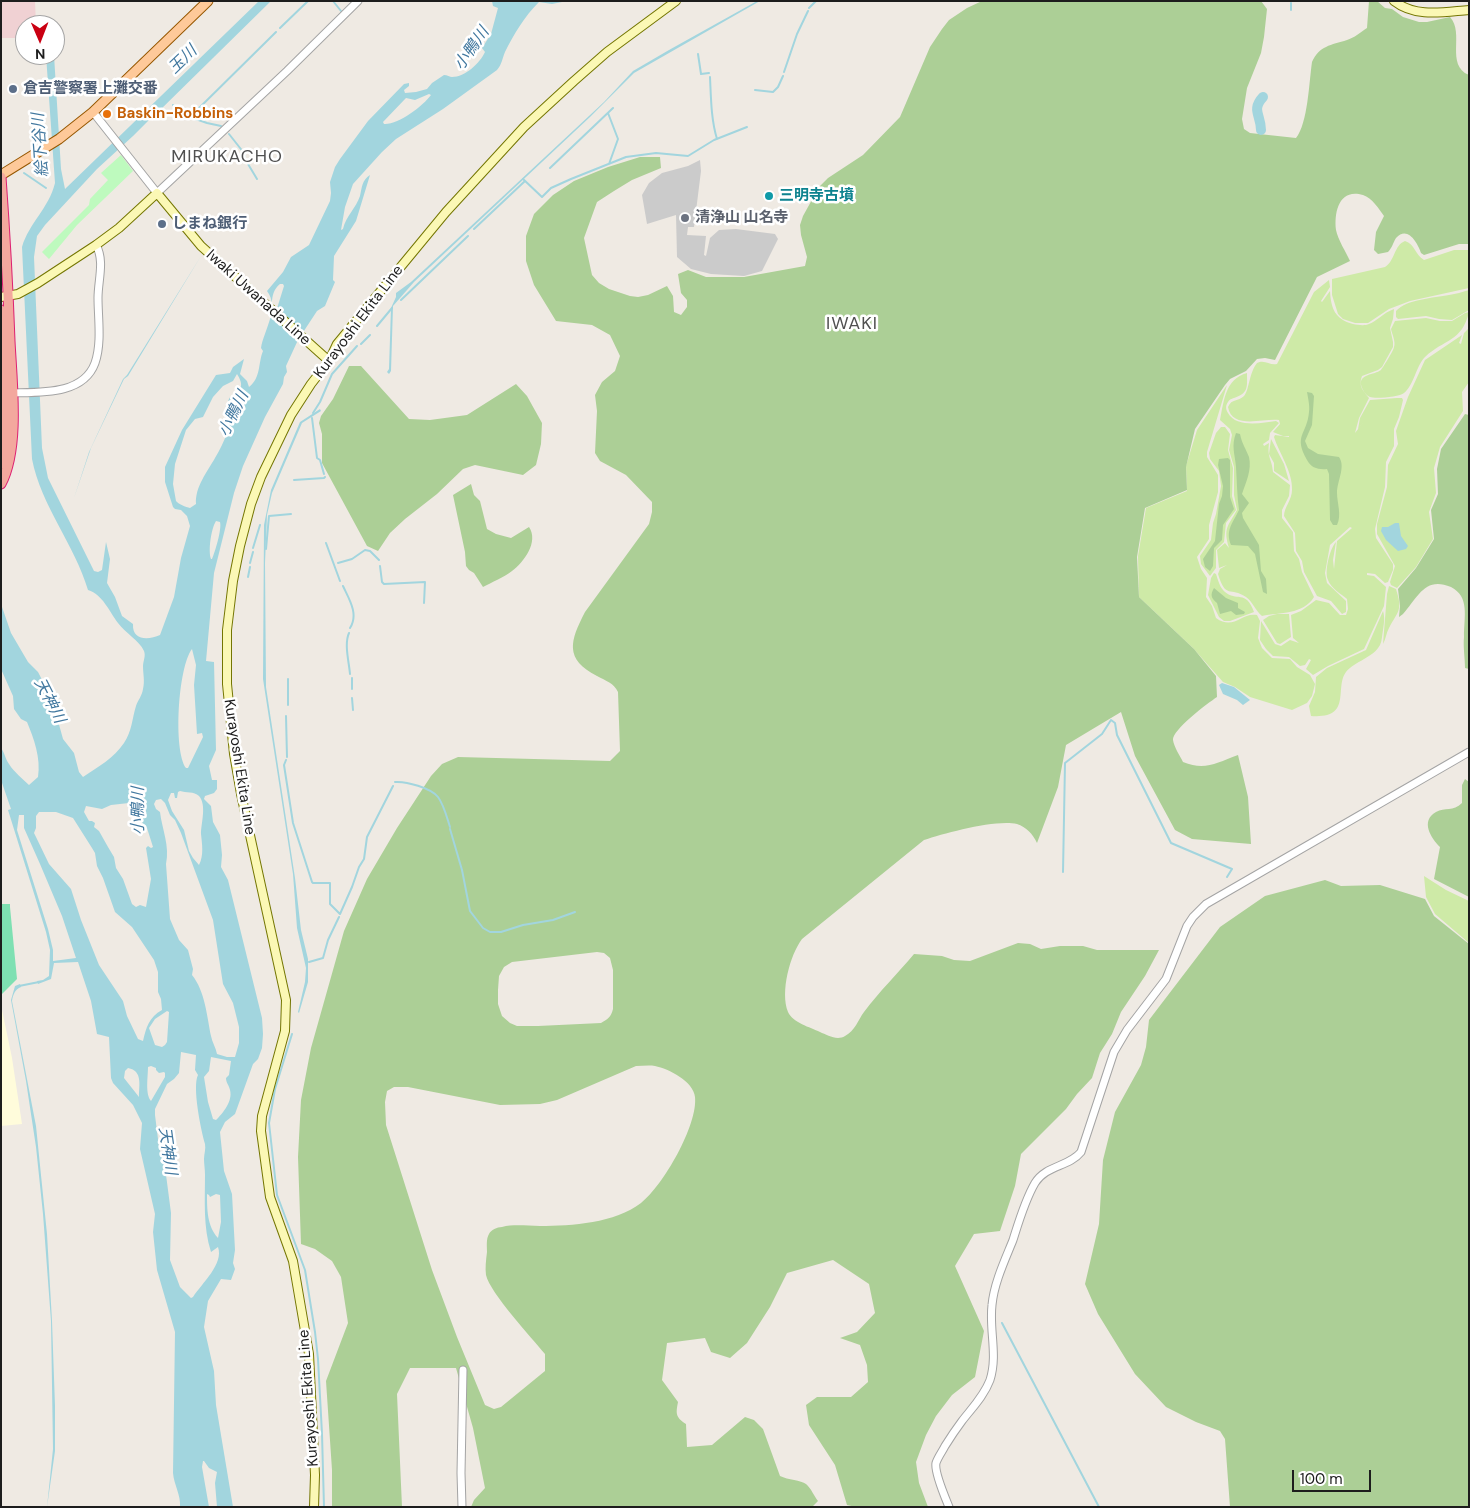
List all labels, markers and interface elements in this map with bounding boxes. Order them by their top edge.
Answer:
north arrow [15,15,65,65]
water label: 小鴨川 [450,24,494,74]
water label: 玉川 [165,42,201,78]
text: N [35,45,46,63]
place label: 倉吉警察署上灘交番 [23,80,158,98]
marker: 倉吉警察署上灘交番 [7,83,19,95]
place label: Baskin-Robbins [117,105,233,123]
marker: Baskin-Robbins [101,108,113,120]
water label: 絵下谷川 [29,112,53,178]
district label: MIRUKACHO [170,146,284,168]
place label: 三明寺古墳 [779,187,854,205]
marker: 三明寺古墳 [763,190,775,202]
place label: 清浄山 山名寺 [695,209,789,227]
marker: 清浄山 山名寺 [679,212,691,224]
place label: しまね銀行 [172,215,247,233]
marker: しまね銀行 [156,218,168,230]
street label: Iwaki Uwanada Line [202,246,314,350]
street label: Kurayoshi Ekita Line [311,262,407,382]
district label: IWAKI [825,313,879,335]
water label: 小鴨川 [215,388,253,440]
water label: 天神川 [30,675,68,727]
street label: Kurayoshi Ekita Line [219,698,259,836]
water label: 小鴨川 [129,787,149,835]
water label: 天神川 [154,1126,180,1176]
street label: Kurayoshi Ekita Line [295,1329,323,1467]
scale bar [1295,1460,1374,1492]
text: 100 m [1300,1469,1343,1489]

